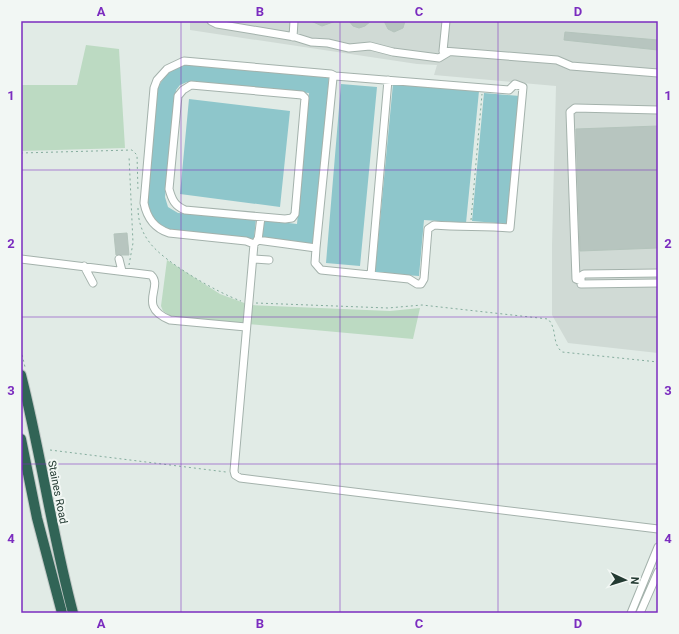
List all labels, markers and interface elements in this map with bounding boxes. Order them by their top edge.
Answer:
text: A [97,4,106,19]
text: B [256,4,264,19]
text: C [415,4,424,19]
text: D [574,4,582,19]
text: 1 [7,88,15,103]
text: 1 [664,88,672,103]
text: 2 [7,236,15,251]
text: 2 [664,236,672,251]
text: 3 [7,383,15,398]
text: 3 [664,383,672,398]
street label: Staines Road [45,459,70,525]
text: 4 [7,531,15,546]
text: 4 [664,531,672,546]
north arrow [605,560,645,600]
text: N [628,576,641,585]
text: A [97,616,106,631]
text: B [256,616,264,631]
text: C [415,616,424,631]
text: D [574,616,582,631]

